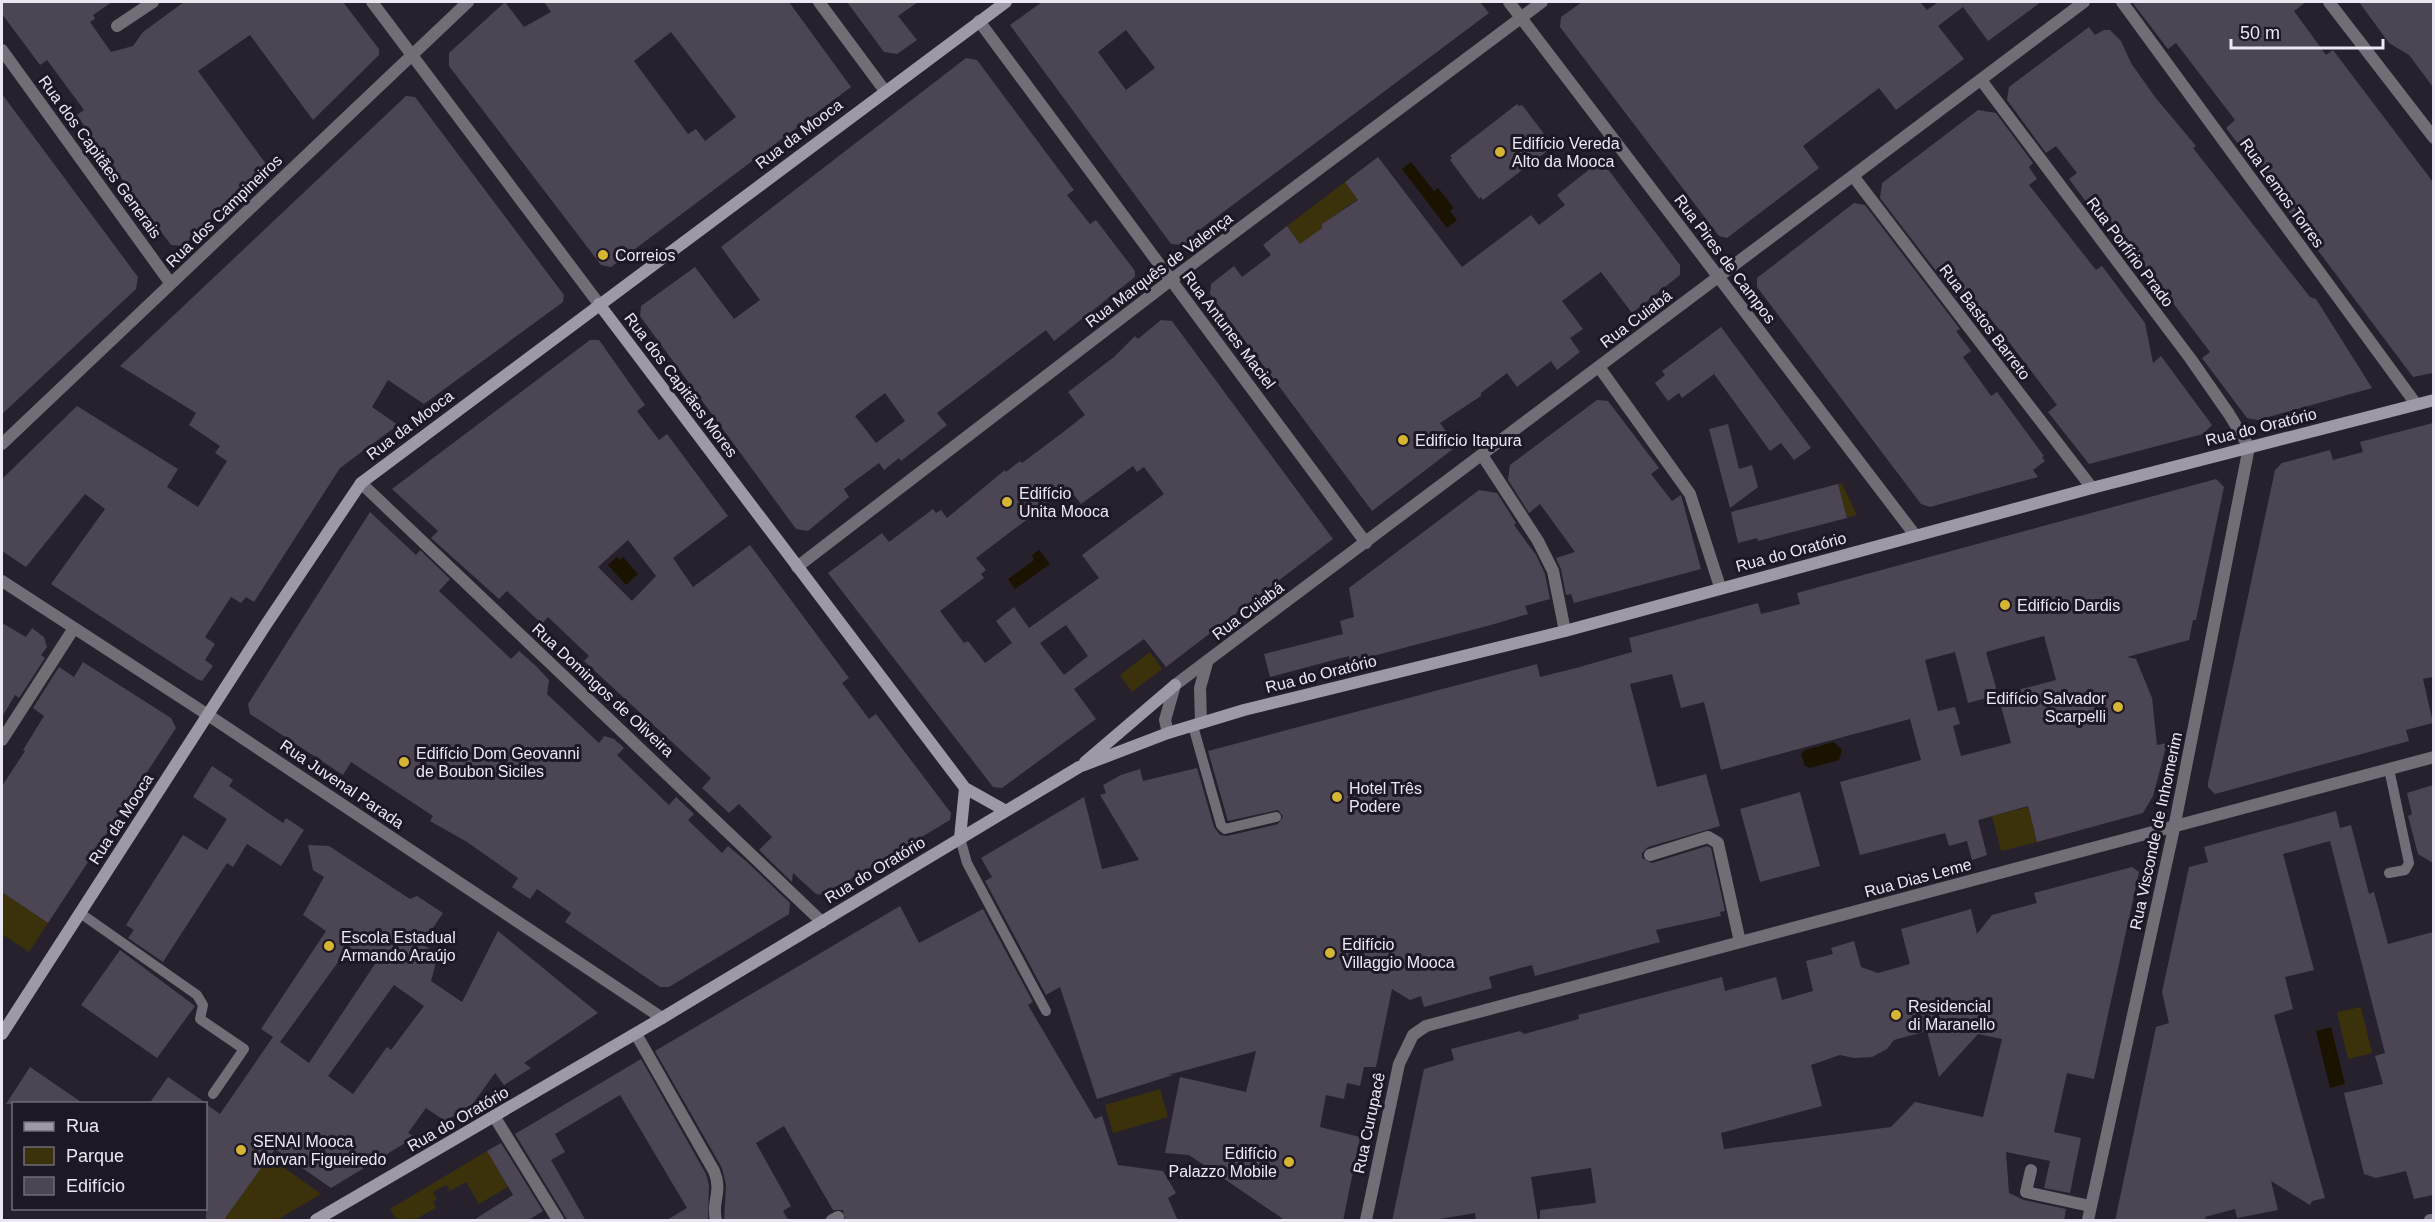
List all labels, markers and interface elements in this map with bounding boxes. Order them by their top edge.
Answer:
scale bar [2231,12,2382,50]
text: 50 m [2240,23,2280,43]
street label: Rua dos Capitães Generais [35,72,165,242]
street label: Rua da Mooca [752,96,846,172]
place label: Edifício Vereda Alto da Mooca [1512,135,1620,170]
street label: Rua Lemos Torres [2237,135,2327,251]
marker: Edifício Vereda Alto da Mooca [1493,145,1507,159]
street label: Rua dos Campineiros [163,151,285,271]
street label: Rua Pires de Campos [1671,191,1779,327]
street label: Rua Porfírio Prado [2083,194,2177,310]
street label: Rua Marquês de Valença [1082,209,1236,331]
place label: Correios [615,247,675,264]
marker: Correios [596,248,610,262]
street label: Rua Bastos Barreto [1936,261,2034,383]
street label: Rua Antunes Maciel [1179,268,1279,392]
street label: Rua Cuiabá [1597,287,1675,351]
street label: Rua dos Capitães Mores [621,310,741,460]
street label: Rua da Mooca [363,387,457,463]
street label: Rua do Oratório [2204,405,2318,449]
place label: Edifício Itapura [1415,432,1522,449]
marker: Edifício Itapura [1396,433,1410,447]
place label: Edifício Unita Mooca [1019,485,1109,520]
marker: Edifício Unita Mooca [1000,495,1014,509]
street label: Rua do Oratório [1734,529,1848,575]
street label: Rua Cuiabá [1209,579,1287,643]
place label: Edifício Dardis [2017,597,2120,614]
marker: Edifício Dardis [1998,598,2012,612]
street label: Rua Domingos de Oliveira [529,620,677,760]
street label: Rua do Oratório [1264,652,1378,696]
place label: Edifício Salvador Scarpelli [1986,690,2107,725]
marker: Edifício Salvador Scarpelli [2111,700,2125,714]
street label: Rua Visconde de Inhomerim [2127,731,2185,931]
street label: Rua Juvenal Parada [277,736,407,832]
place label: Edifício Dom Geovanni de Boubon Siciles [416,745,580,780]
marker: Edifício Dom Geovanni de Boubon Siciles [397,755,411,769]
street label: Rua da Mooca [86,771,157,867]
place label: Hotel Três Podere [1349,780,1422,815]
marker: Hotel Três Podere [1330,790,1344,804]
street label: Rua do Oratório [822,833,928,907]
street label: Rua Dias Leme [1863,855,1974,900]
place label: Escola Estadual Armando Araújo [341,929,456,964]
place label: Edifício Villaggio Mooca [1342,936,1455,971]
marker: Escola Estadual Armando Araújo [322,939,336,953]
marker: Edifício Villaggio Mooca [1323,946,1337,960]
place label: Residencial di Maranello [1908,998,1995,1033]
marker: Residencial di Maranello [1889,1008,1903,1022]
street label: Rua Curupacê [1350,1071,1388,1175]
street label: Rua do Oratório [404,1083,512,1155]
legend [12,1102,207,1210]
text: Rua [66,1116,100,1136]
place label: SENAI Mooca Morvan Figueiredo [253,1133,387,1168]
marker: SENAI Mooca Morvan Figueiredo [234,1143,248,1157]
place label: Edifício Palazzo Mobile [1169,1145,1277,1180]
text: Parque [66,1146,124,1166]
marker: Edifício Palazzo Mobile [1282,1155,1296,1169]
text: Edifício [66,1176,125,1196]

